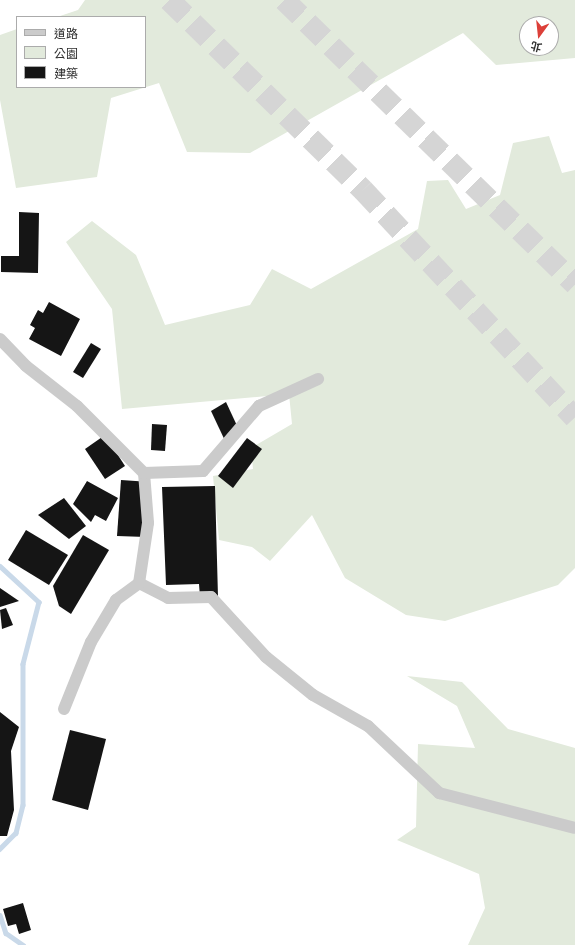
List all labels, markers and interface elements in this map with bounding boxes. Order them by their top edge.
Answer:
legend [16,16,146,88]
north arrow [519,16,559,56]
text: 道路 [54,26,78,41]
text: 北 [529,39,543,55]
text: 公園 [54,46,78,61]
text: 建築 [54,66,78,81]

